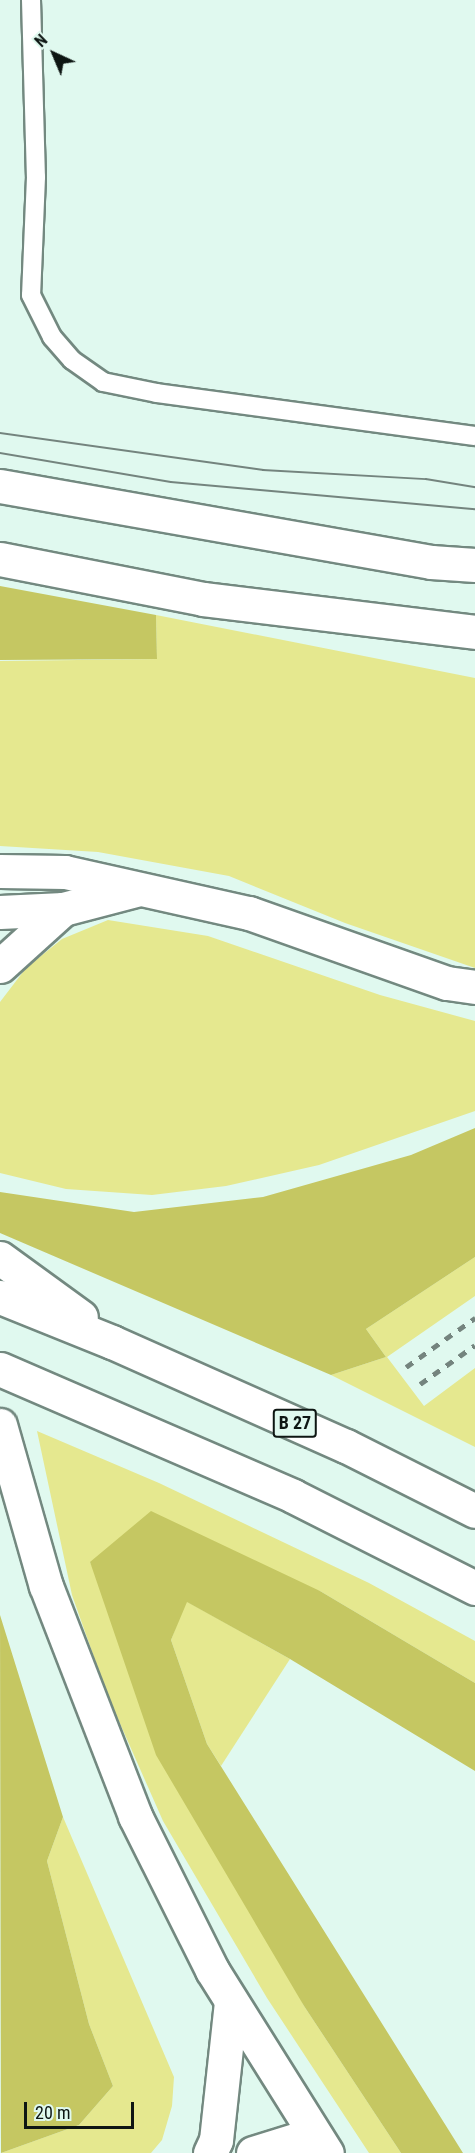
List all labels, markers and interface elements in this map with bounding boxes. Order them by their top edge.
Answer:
north arrow [24,24,84,84]
text: N [31,30,51,51]
road number: B 27 [272,1408,318,1438]
scale bar [27,2090,136,2128]
text: 20 m [35,2102,70,2123]

